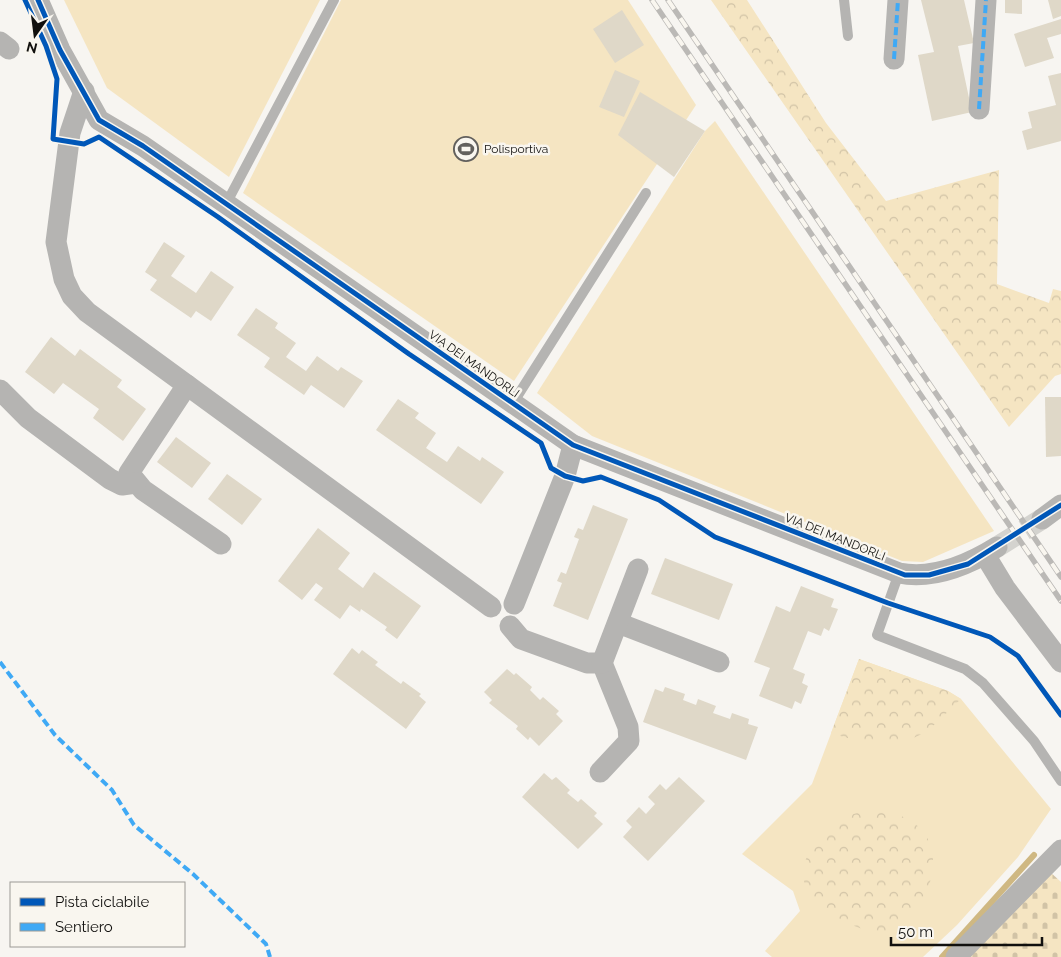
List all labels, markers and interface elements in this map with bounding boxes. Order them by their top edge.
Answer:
north arrow [10,10,60,60]
text: N [25,39,39,57]
sports icon: Polisportiva [453,136,479,162]
place label: Polisportiva [484,142,548,156]
street label: VIA DEI MANDORLI [426,328,522,400]
street label: VIA DEI MANDORLI [783,510,887,564]
legend [10,882,185,947]
text: Pista ciclabile [55,893,149,911]
scale bar [891,914,1042,946]
text: Sentiero [55,918,113,936]
text: 50 m [898,923,933,941]

